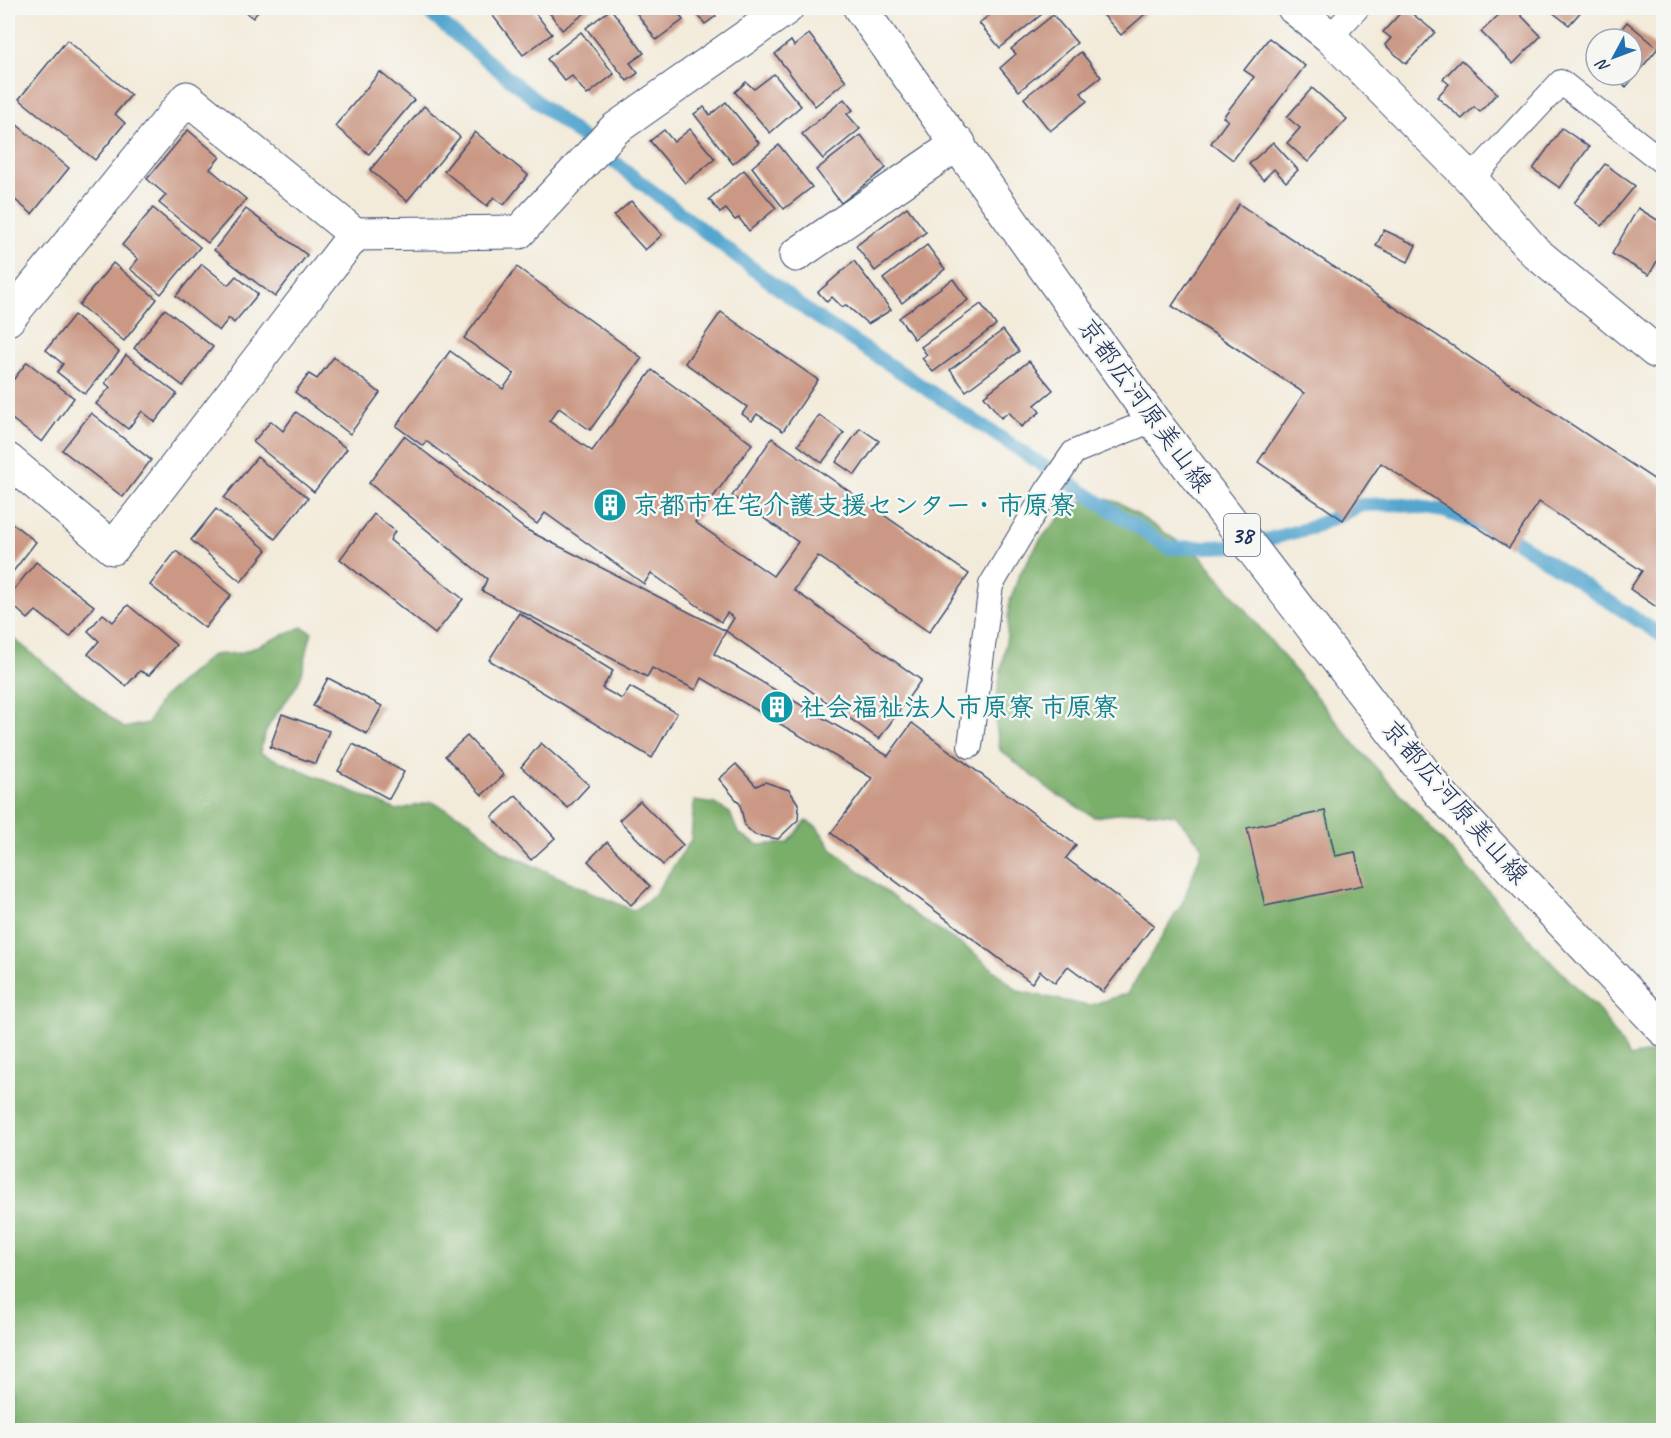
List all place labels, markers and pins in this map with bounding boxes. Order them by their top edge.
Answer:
building icon: 京都市在宅介護支援センター・市原寮 [592,487,628,523]
place label: 京都市在宅介護支援センター・市原寮 [633,489,1075,522]
building icon: 社会福祉法人市原寮 市原寮 [759,689,795,725]
place label: 社会福祉法人市原寮 市原寮 [800,691,1118,724]

